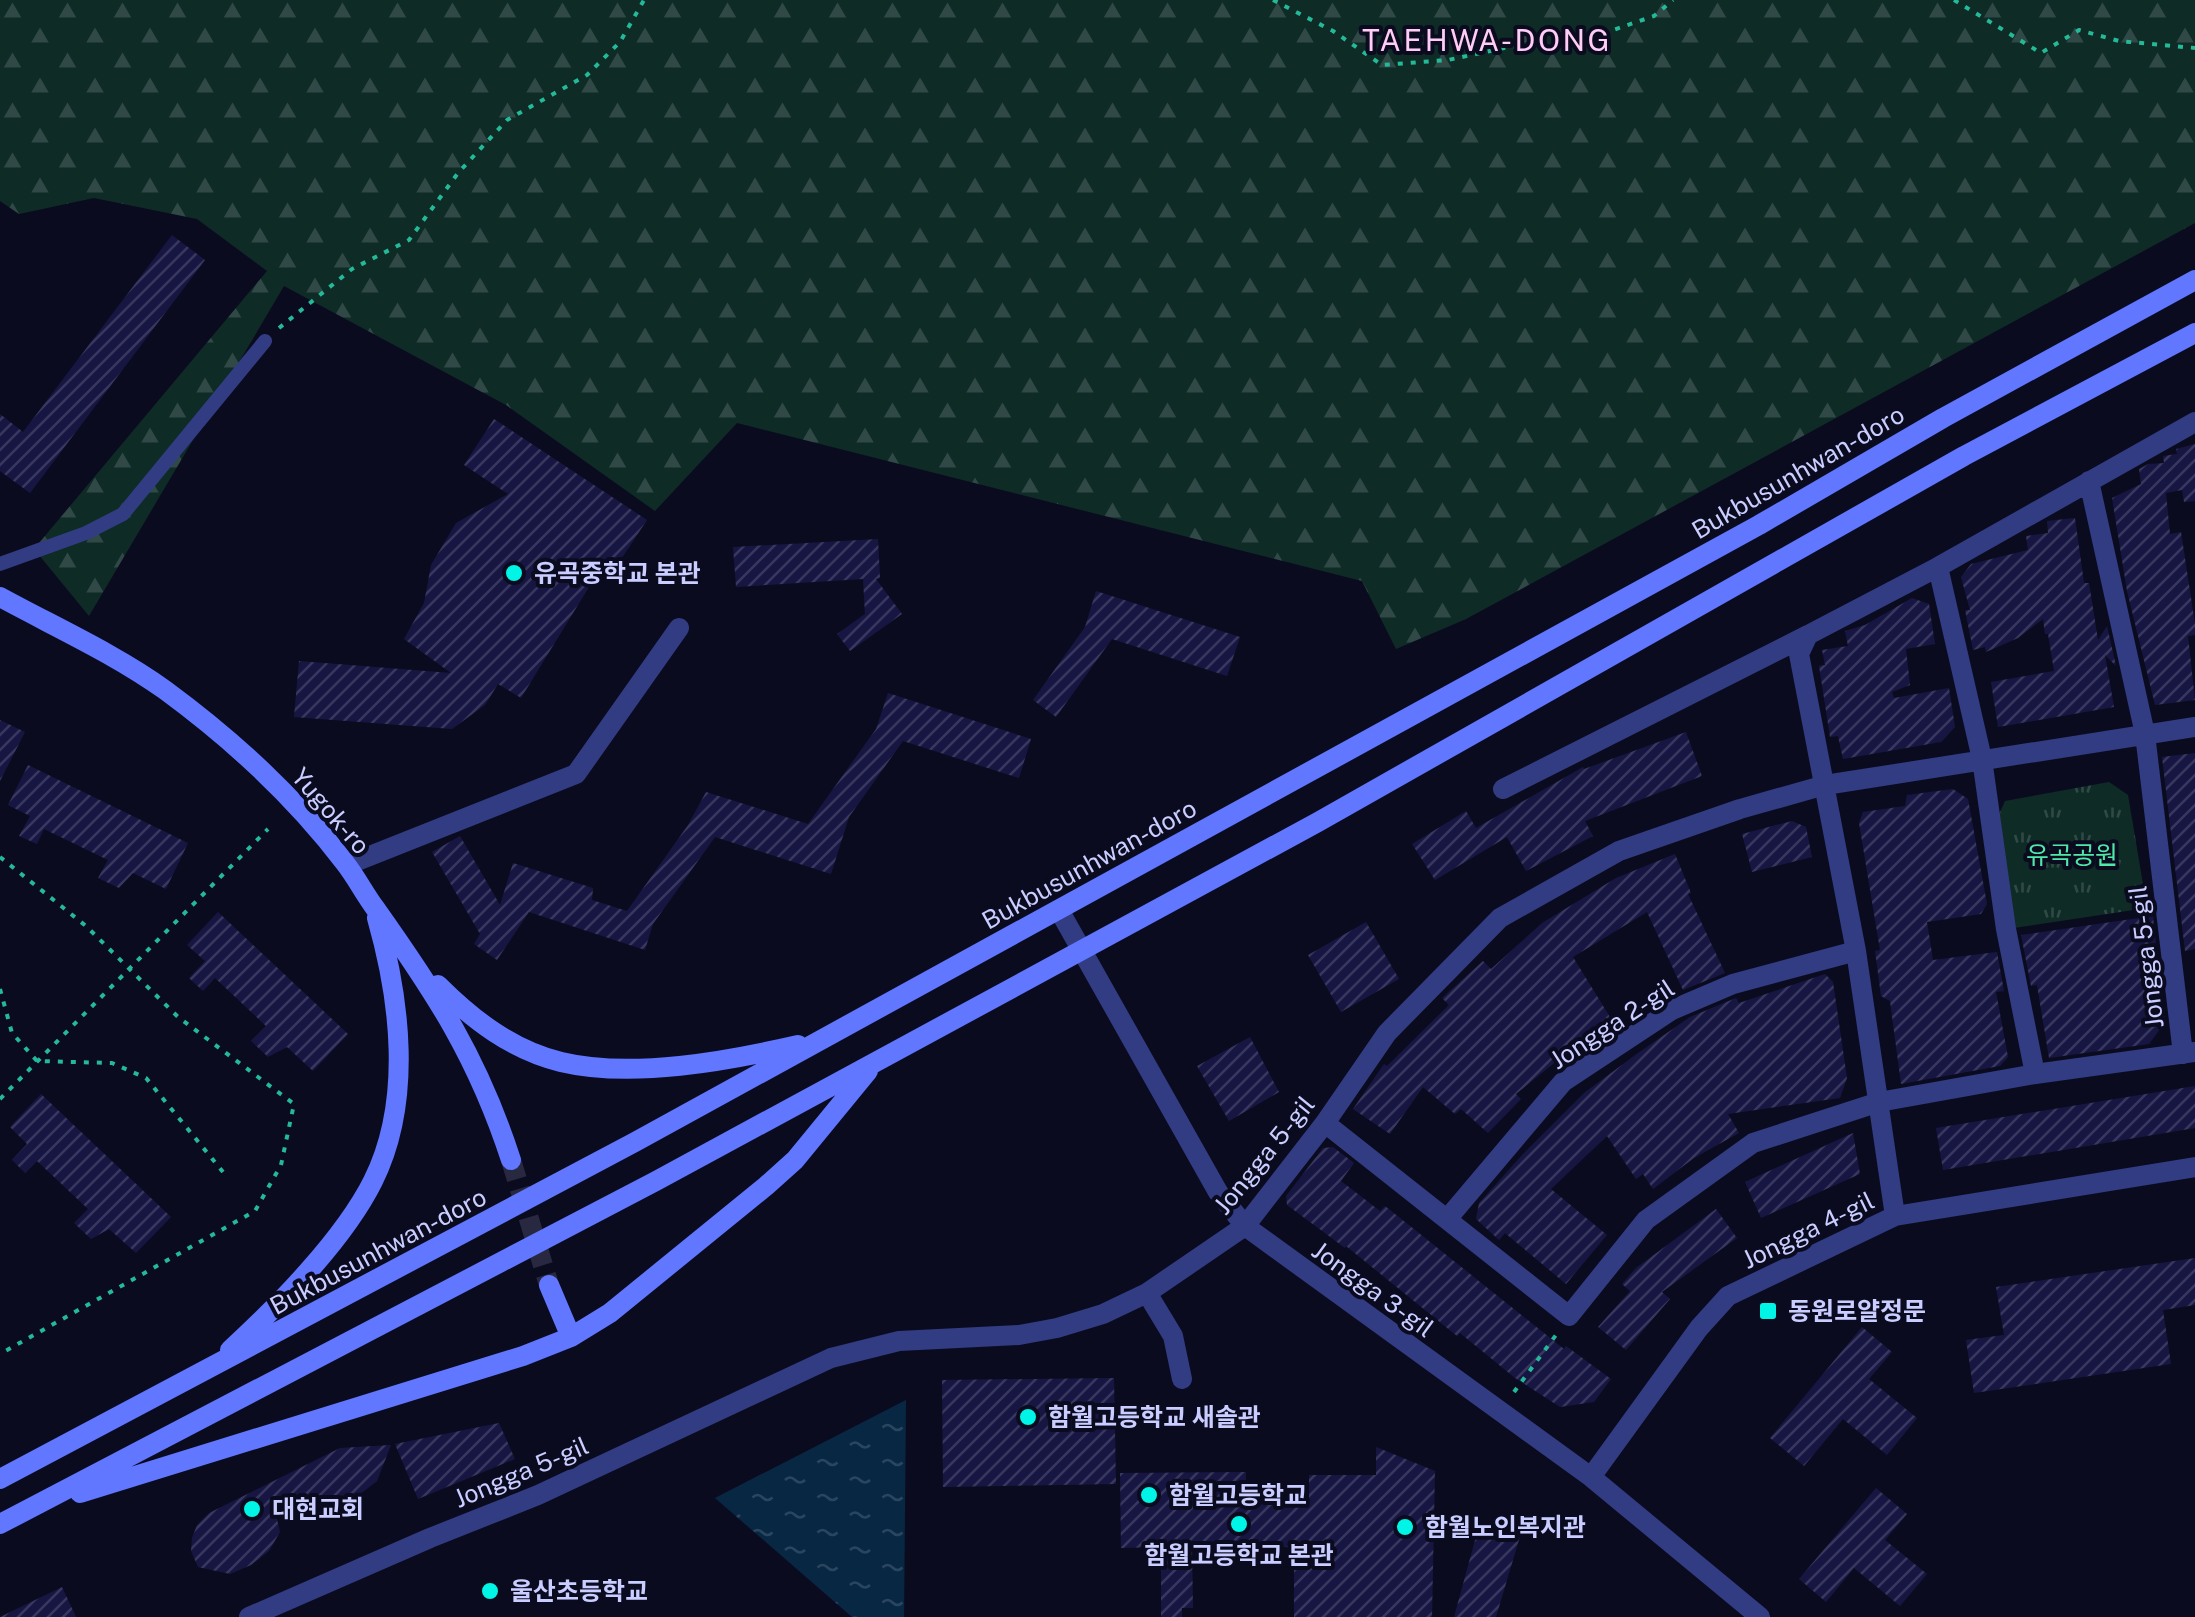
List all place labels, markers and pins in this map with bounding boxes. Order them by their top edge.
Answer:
place label: 유곡중학교 본관 [534,558,701,588]
marker: 유곡중학교 본관 [503,562,525,584]
place label: 동원로얄정문 [1788,1296,1926,1326]
marker: 동원로얄정문 [1757,1300,1779,1322]
place label: 함월고등학교 새솔관 [1048,1402,1261,1432]
marker: 함월고등학교 새솔관 [1017,1406,1039,1428]
place label: 함월고등학교 [1169,1480,1307,1510]
marker: 함월고등학교 [1138,1484,1160,1506]
place label: 대현교회 [272,1494,364,1524]
marker: 대현교회 [241,1498,263,1520]
place label: 함월노인복지관 [1425,1512,1586,1542]
marker: 함월고등학교 본관 [1228,1513,1250,1535]
marker: 함월노인복지관 [1394,1516,1416,1538]
place label: 함월고등학교 본관 [1144,1540,1334,1570]
place label: 울산초등학교 [510,1576,648,1606]
marker: 울산초등학교 [479,1580,501,1602]

